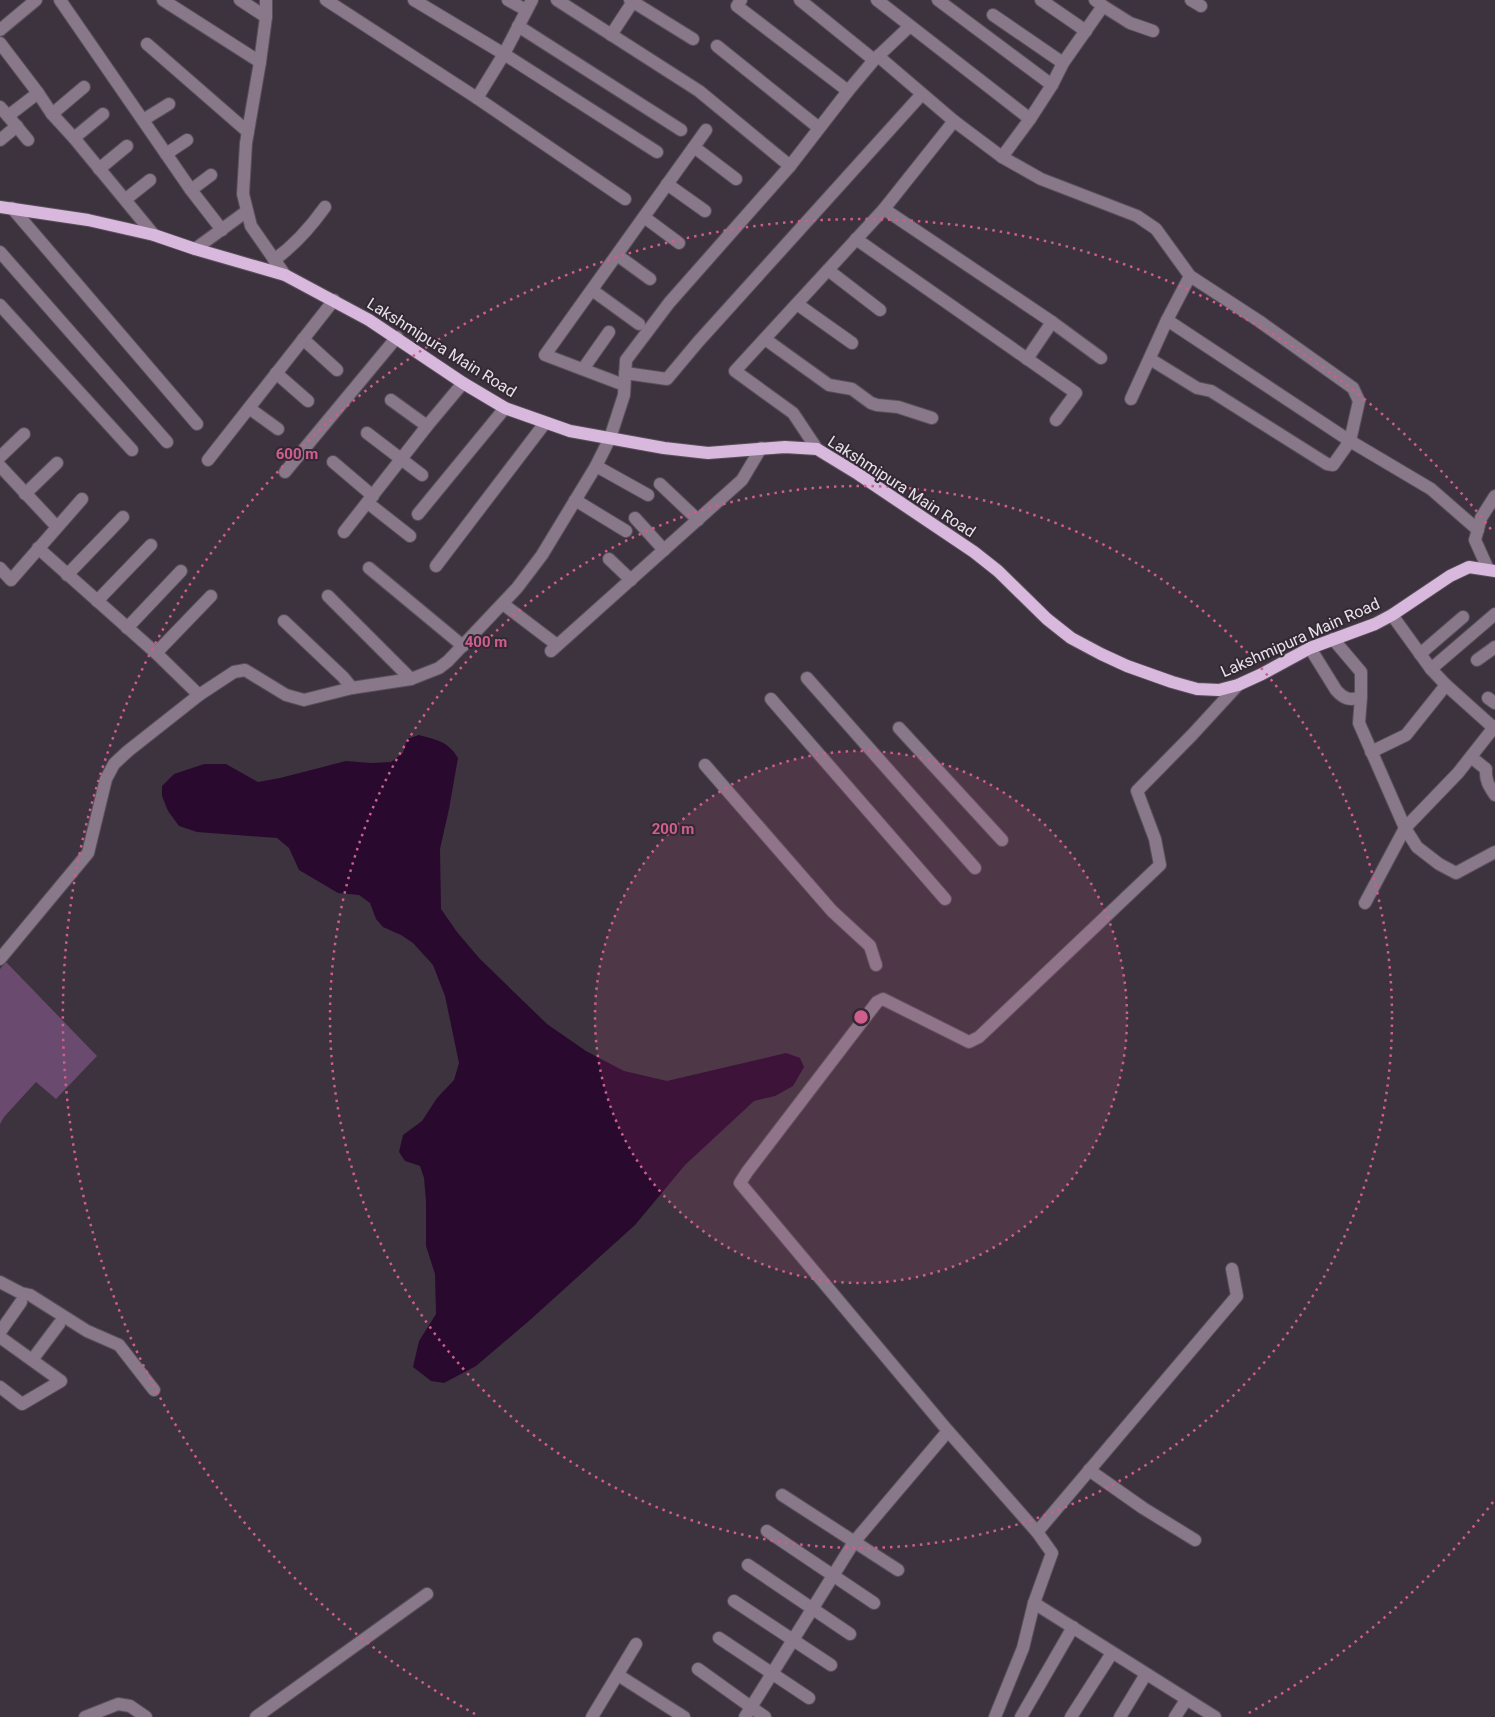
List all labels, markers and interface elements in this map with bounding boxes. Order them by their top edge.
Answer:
street label: Lakshmipura Main Road [364,294,520,401]
street label: Lakshmipura Main Road [824,432,979,541]
text: 600 m [276,445,318,463]
street label: Lakshmipura Main Road [1218,594,1383,681]
text: 400 m [465,633,507,651]
text: 200 m [652,820,694,838]
centre of rings [852,1008,870,1026]

